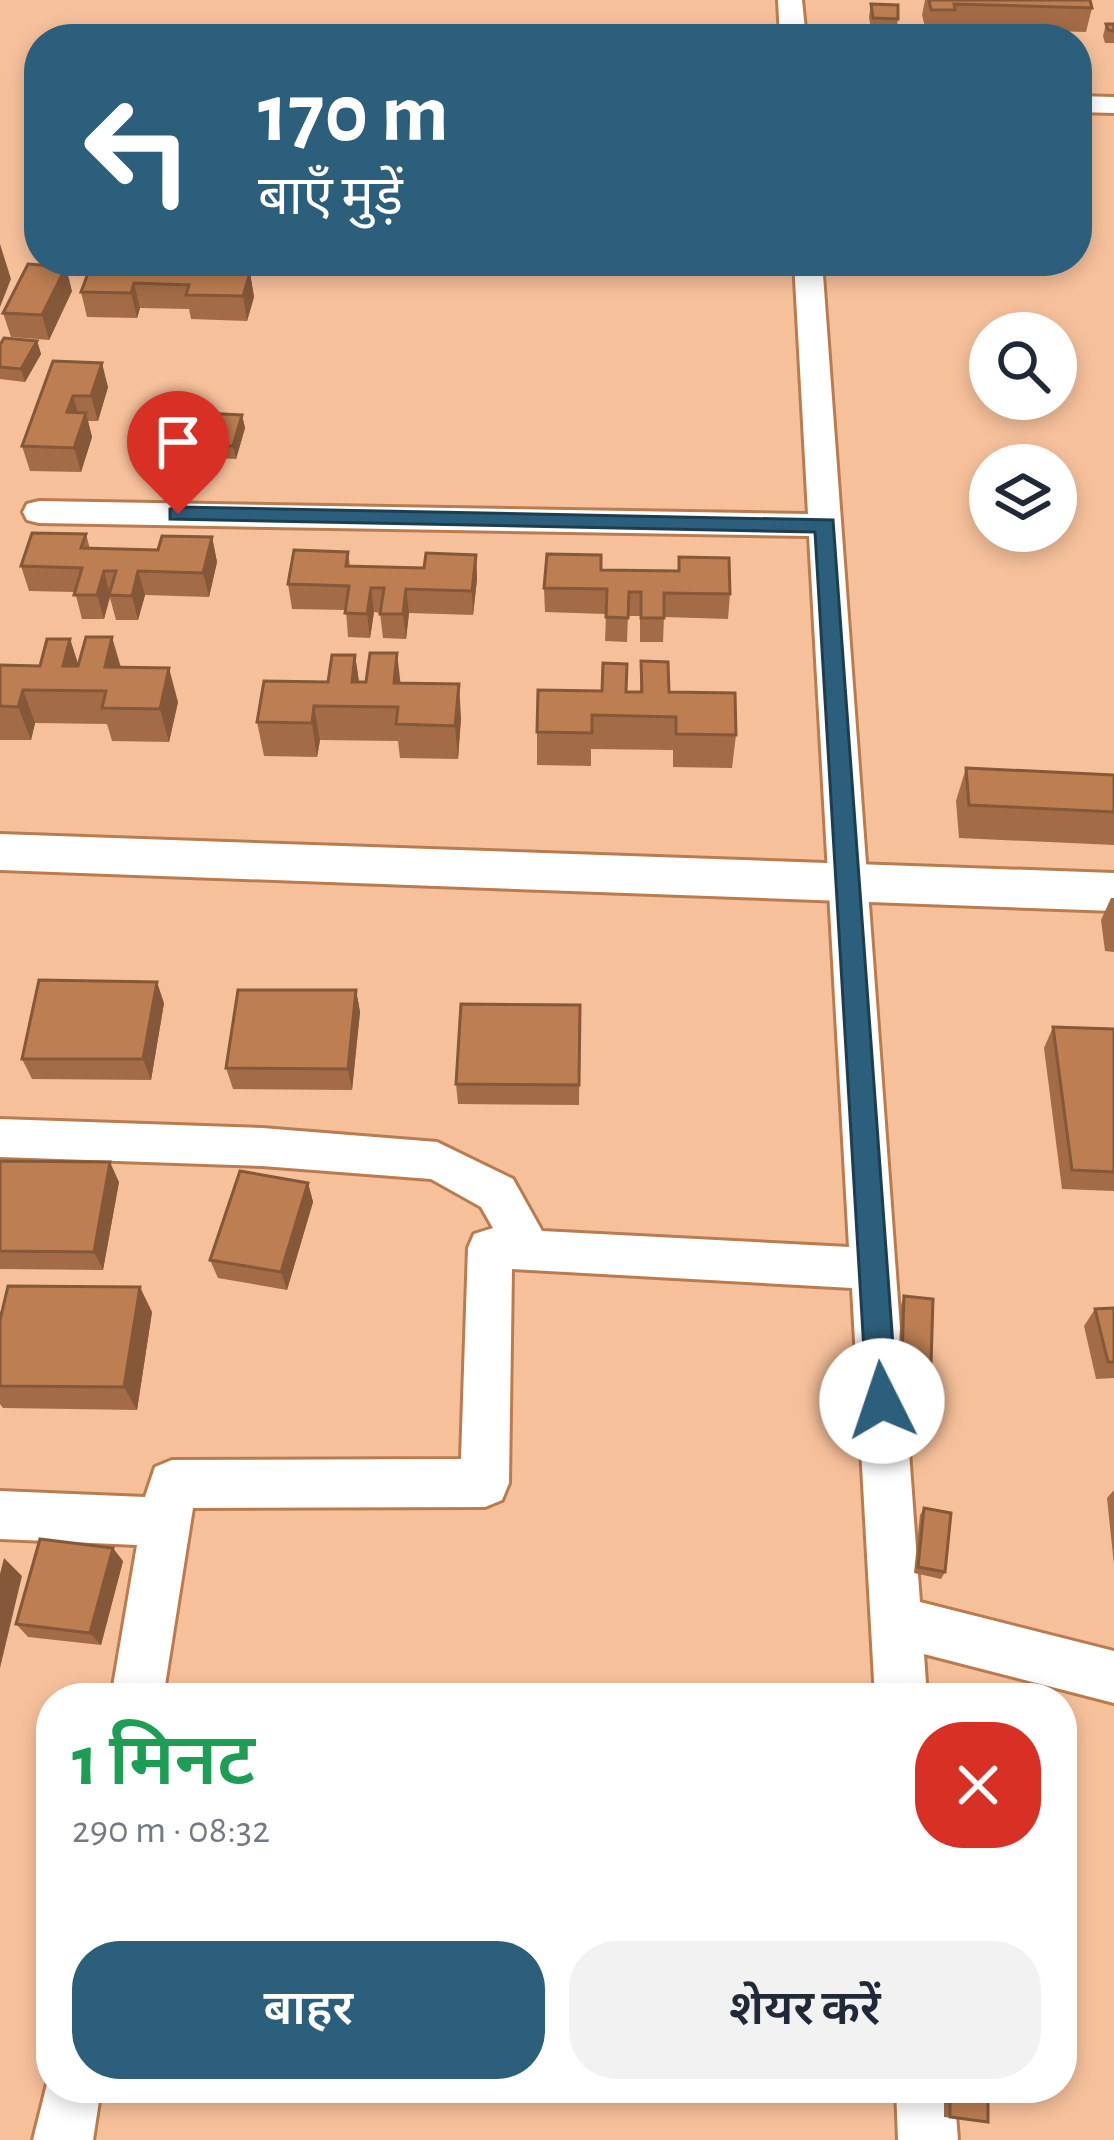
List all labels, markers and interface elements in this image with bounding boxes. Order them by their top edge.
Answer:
icon: left [60,72,216,228]
text: 170 m [258,73,449,157]
text: बाएँ मुड़ें [258,171,403,225]
map controls [969,312,1077,552]
button: search [969,312,1077,420]
pin [127,391,229,514]
icon: arrive [145,409,211,475]
button: layers [969,444,1077,552]
position arrow [819,1338,945,1464]
button: close [915,1722,1041,1848]
text: 1 मिनट [72,1726,255,1798]
text: 290 m · 08:32 [72,1811,270,1850]
button: बाहर [72,1941,545,2079]
button: शेयर करें [569,1941,1041,2079]

